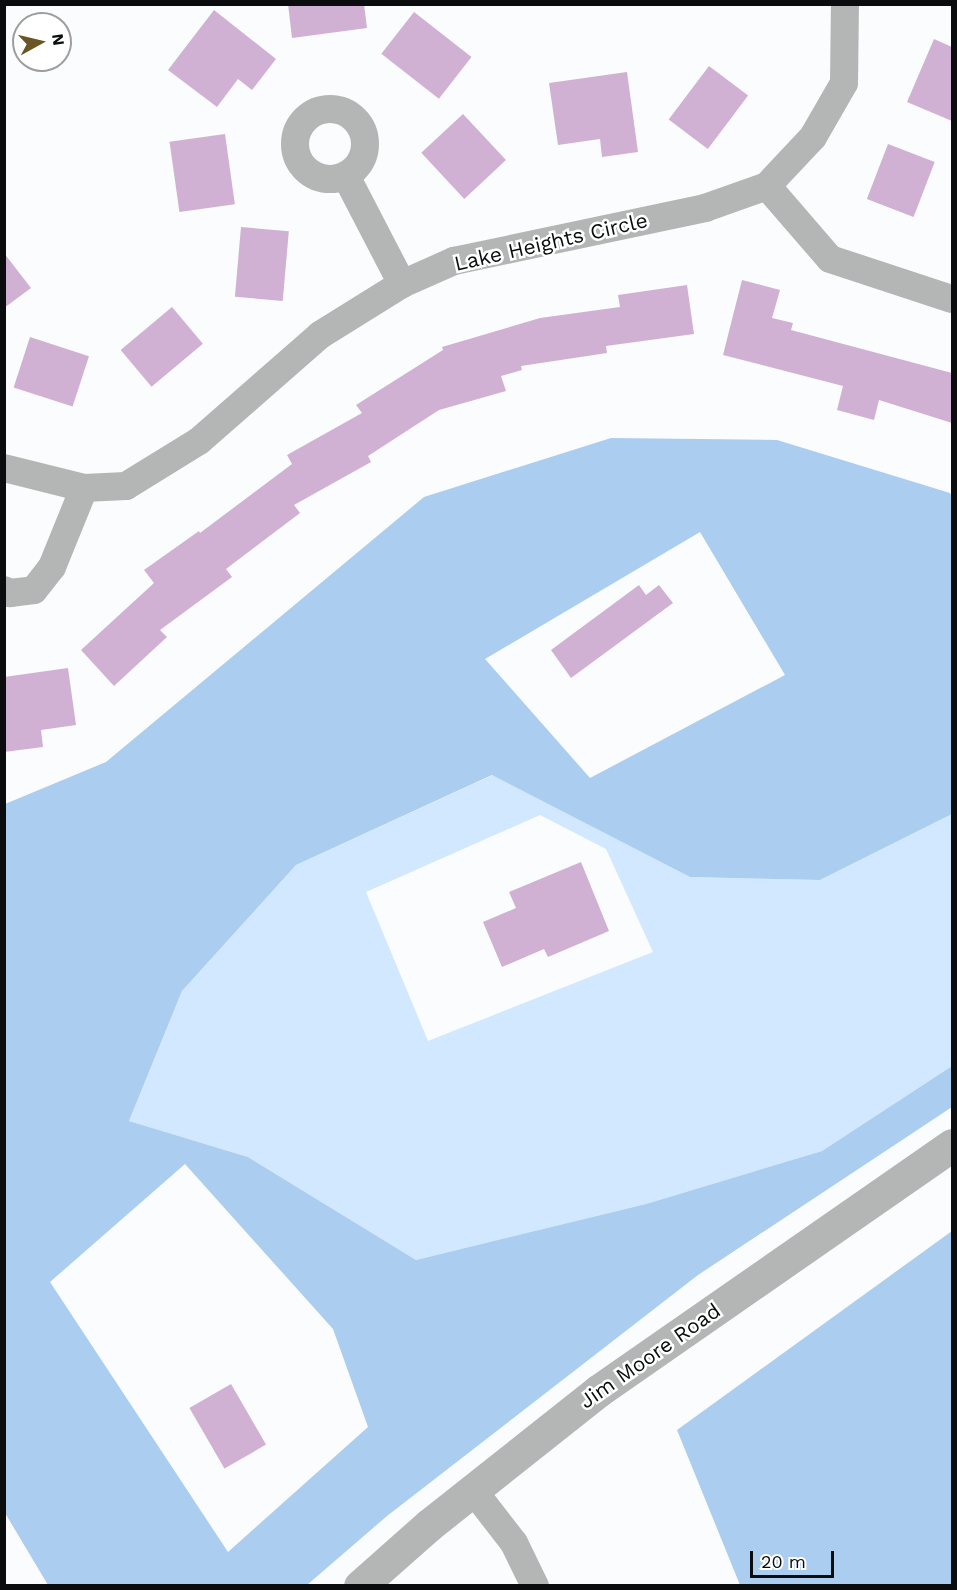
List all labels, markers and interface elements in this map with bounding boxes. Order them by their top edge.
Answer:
north arrow [12,12,72,72]
text: N [48,33,69,47]
street label: Lake Heights Circle [452,207,650,277]
street label: Jim Moore Road [575,1298,725,1414]
scale bar [753,1539,837,1577]
text: 20 m [761,1551,806,1572]

